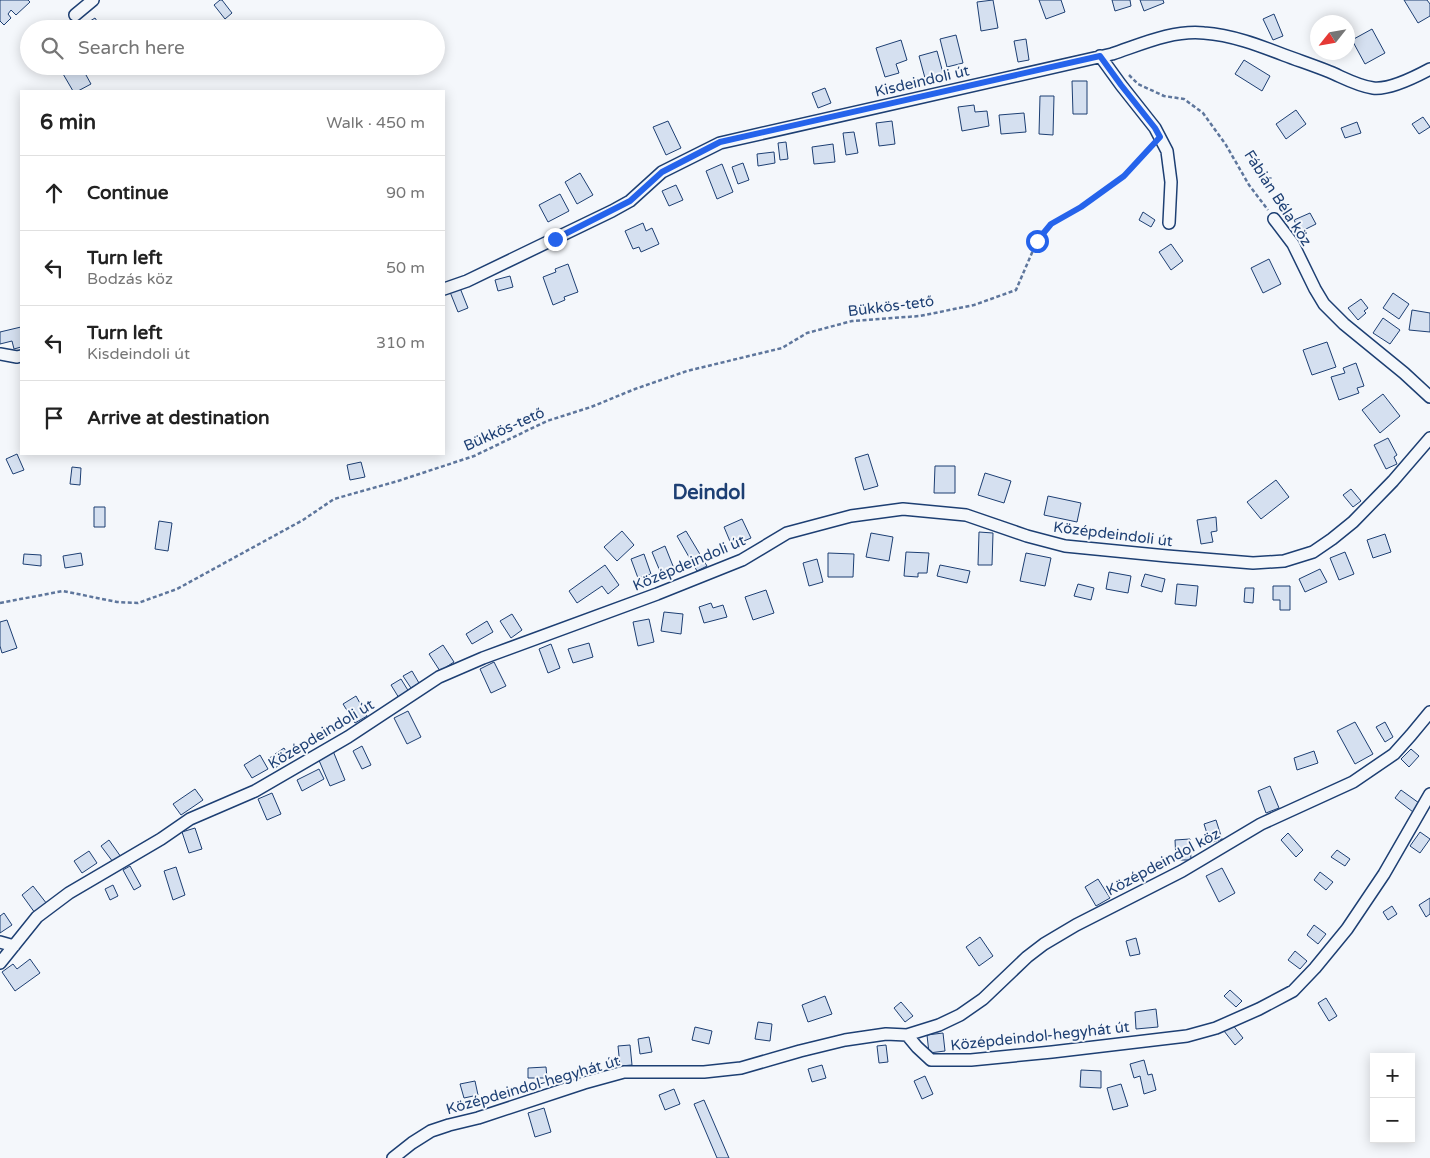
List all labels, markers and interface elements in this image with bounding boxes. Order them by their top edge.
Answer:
north arrow [1310,15,1355,60]
search box [20,20,445,75]
icon: search [38,34,66,62]
text: Search here [78,37,185,59]
street label: Kisdeindoli út [873,61,971,101]
text: 6 min [40,110,96,135]
text: Walk · 450 m [326,113,425,133]
street label: Fábián Béla köz [1240,147,1316,249]
icon: ahead [40,179,68,207]
text: Continue [87,182,169,204]
text: 90 m [386,183,425,203]
route end [544,228,567,251]
route start [1026,230,1049,253]
text: Turn left [87,247,163,269]
icon: left [40,254,68,282]
text: 50 m [386,258,425,278]
text: Bodzás köz [87,269,173,289]
street label: Bükkös-tető [847,292,935,320]
text: Turn left [87,322,163,344]
icon: left [40,329,68,357]
text: 310 m [376,333,425,353]
text: Kisdeindoli út [87,344,190,364]
street label: Bükkös-tető [461,403,547,455]
icon: arrive [40,404,68,432]
text: Arrive at destination [87,407,270,429]
district label: Deindol [673,481,745,505]
street label: Középdeindoli út [1052,518,1174,550]
street label: Középdeindoli út [630,531,748,595]
street label: Középdeindoli út [265,695,377,773]
street label: Középdeindol köz [1103,824,1223,900]
street label: Középdeindol-hegyhát út [950,1018,1131,1054]
street label: Középdeindol-hegyhát út [444,1051,622,1118]
map controls [1370,1053,1415,1143]
button: + [1370,1053,1415,1098]
button: − [1370,1098,1415,1143]

